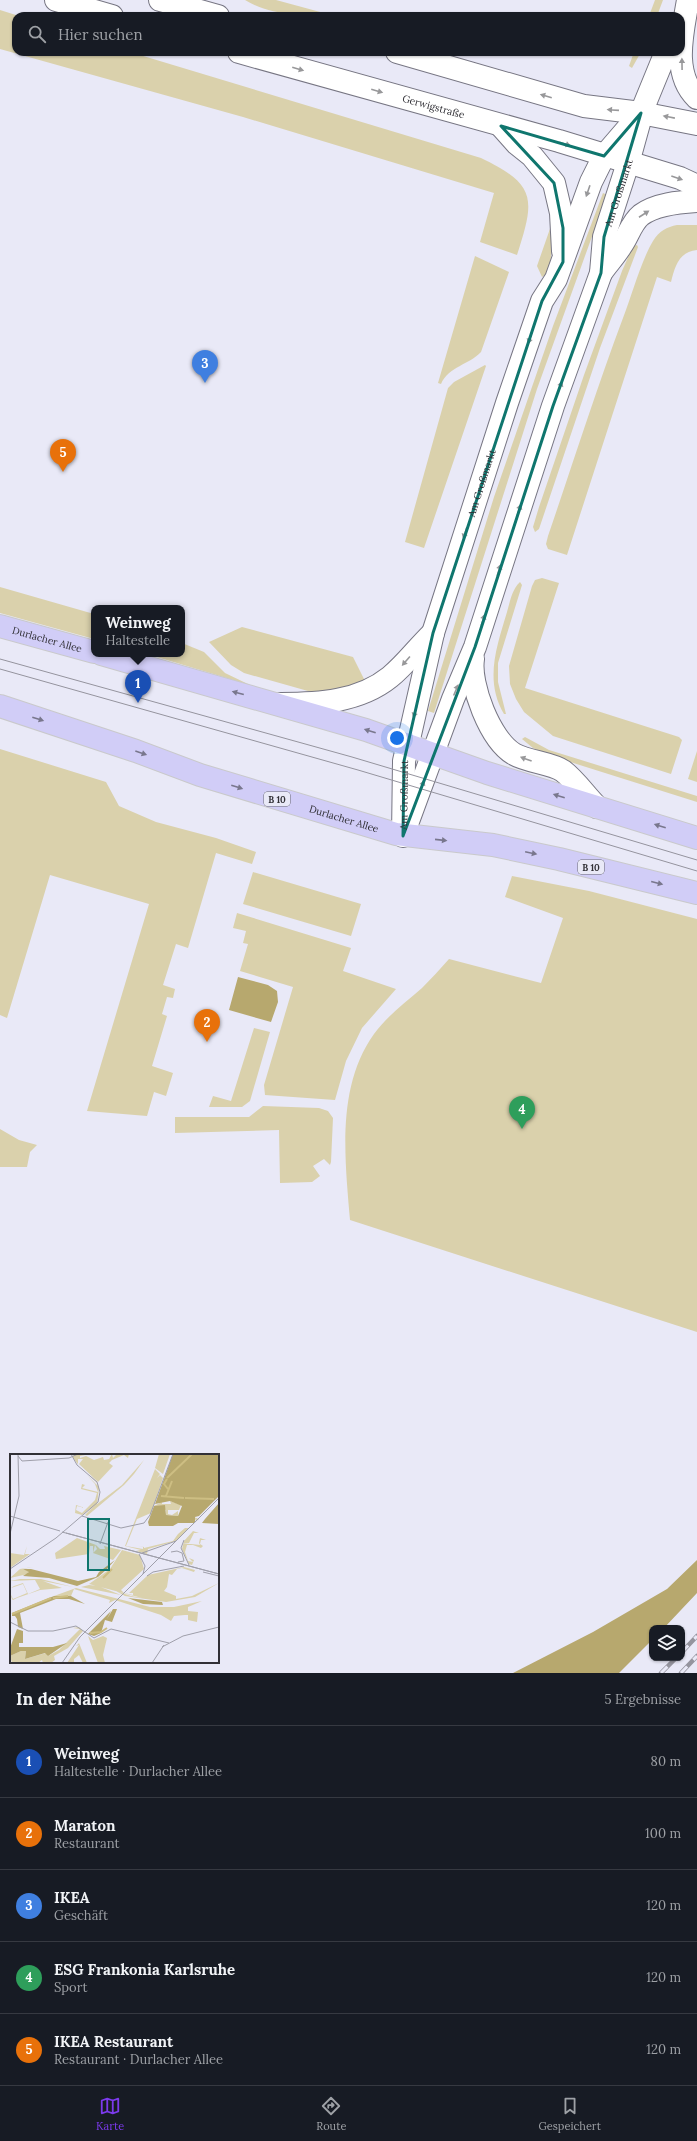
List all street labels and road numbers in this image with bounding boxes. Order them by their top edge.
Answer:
street label: Gerwigstraße [401,91,467,121]
street label: Am Großmarkt [601,158,635,229]
street label: Am Großmarkt [464,447,498,519]
street label: Durlacher Allee [11,623,84,655]
street label: Am Großmarkt [397,760,411,831]
road number: B 10 [264,792,290,806]
street label: Durlacher Allee [308,802,381,835]
road number: B 10 [578,860,604,874]

